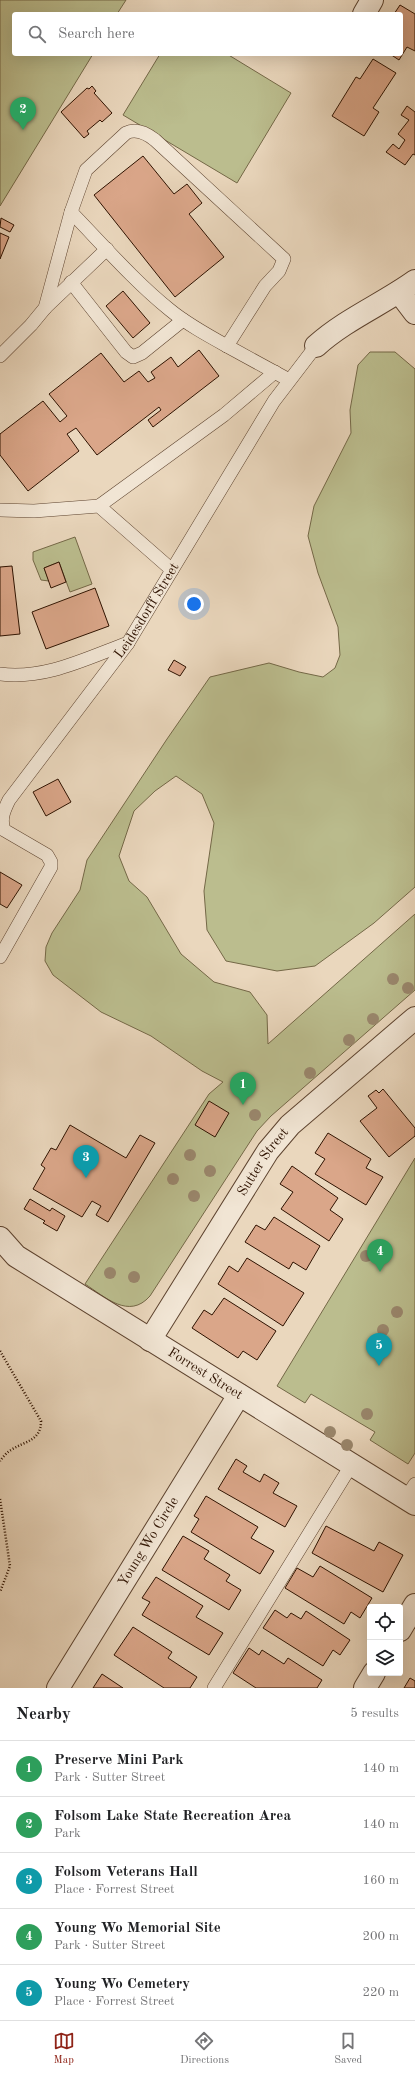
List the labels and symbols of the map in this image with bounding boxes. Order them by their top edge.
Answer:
pin: 2 [10,97,36,130]
street label: Leidesdorff Street [112,560,182,661]
your location [184,594,204,614]
pin: 1 [230,1072,256,1105]
street label: Sutter Street [235,1125,291,1198]
pin: 3 [73,1145,99,1178]
pin: 4 [367,1239,393,1272]
pin: 5 [366,1333,392,1366]
street label: Forrest Street [165,1345,245,1402]
street label: Young Wo Circle [116,1494,181,1589]

